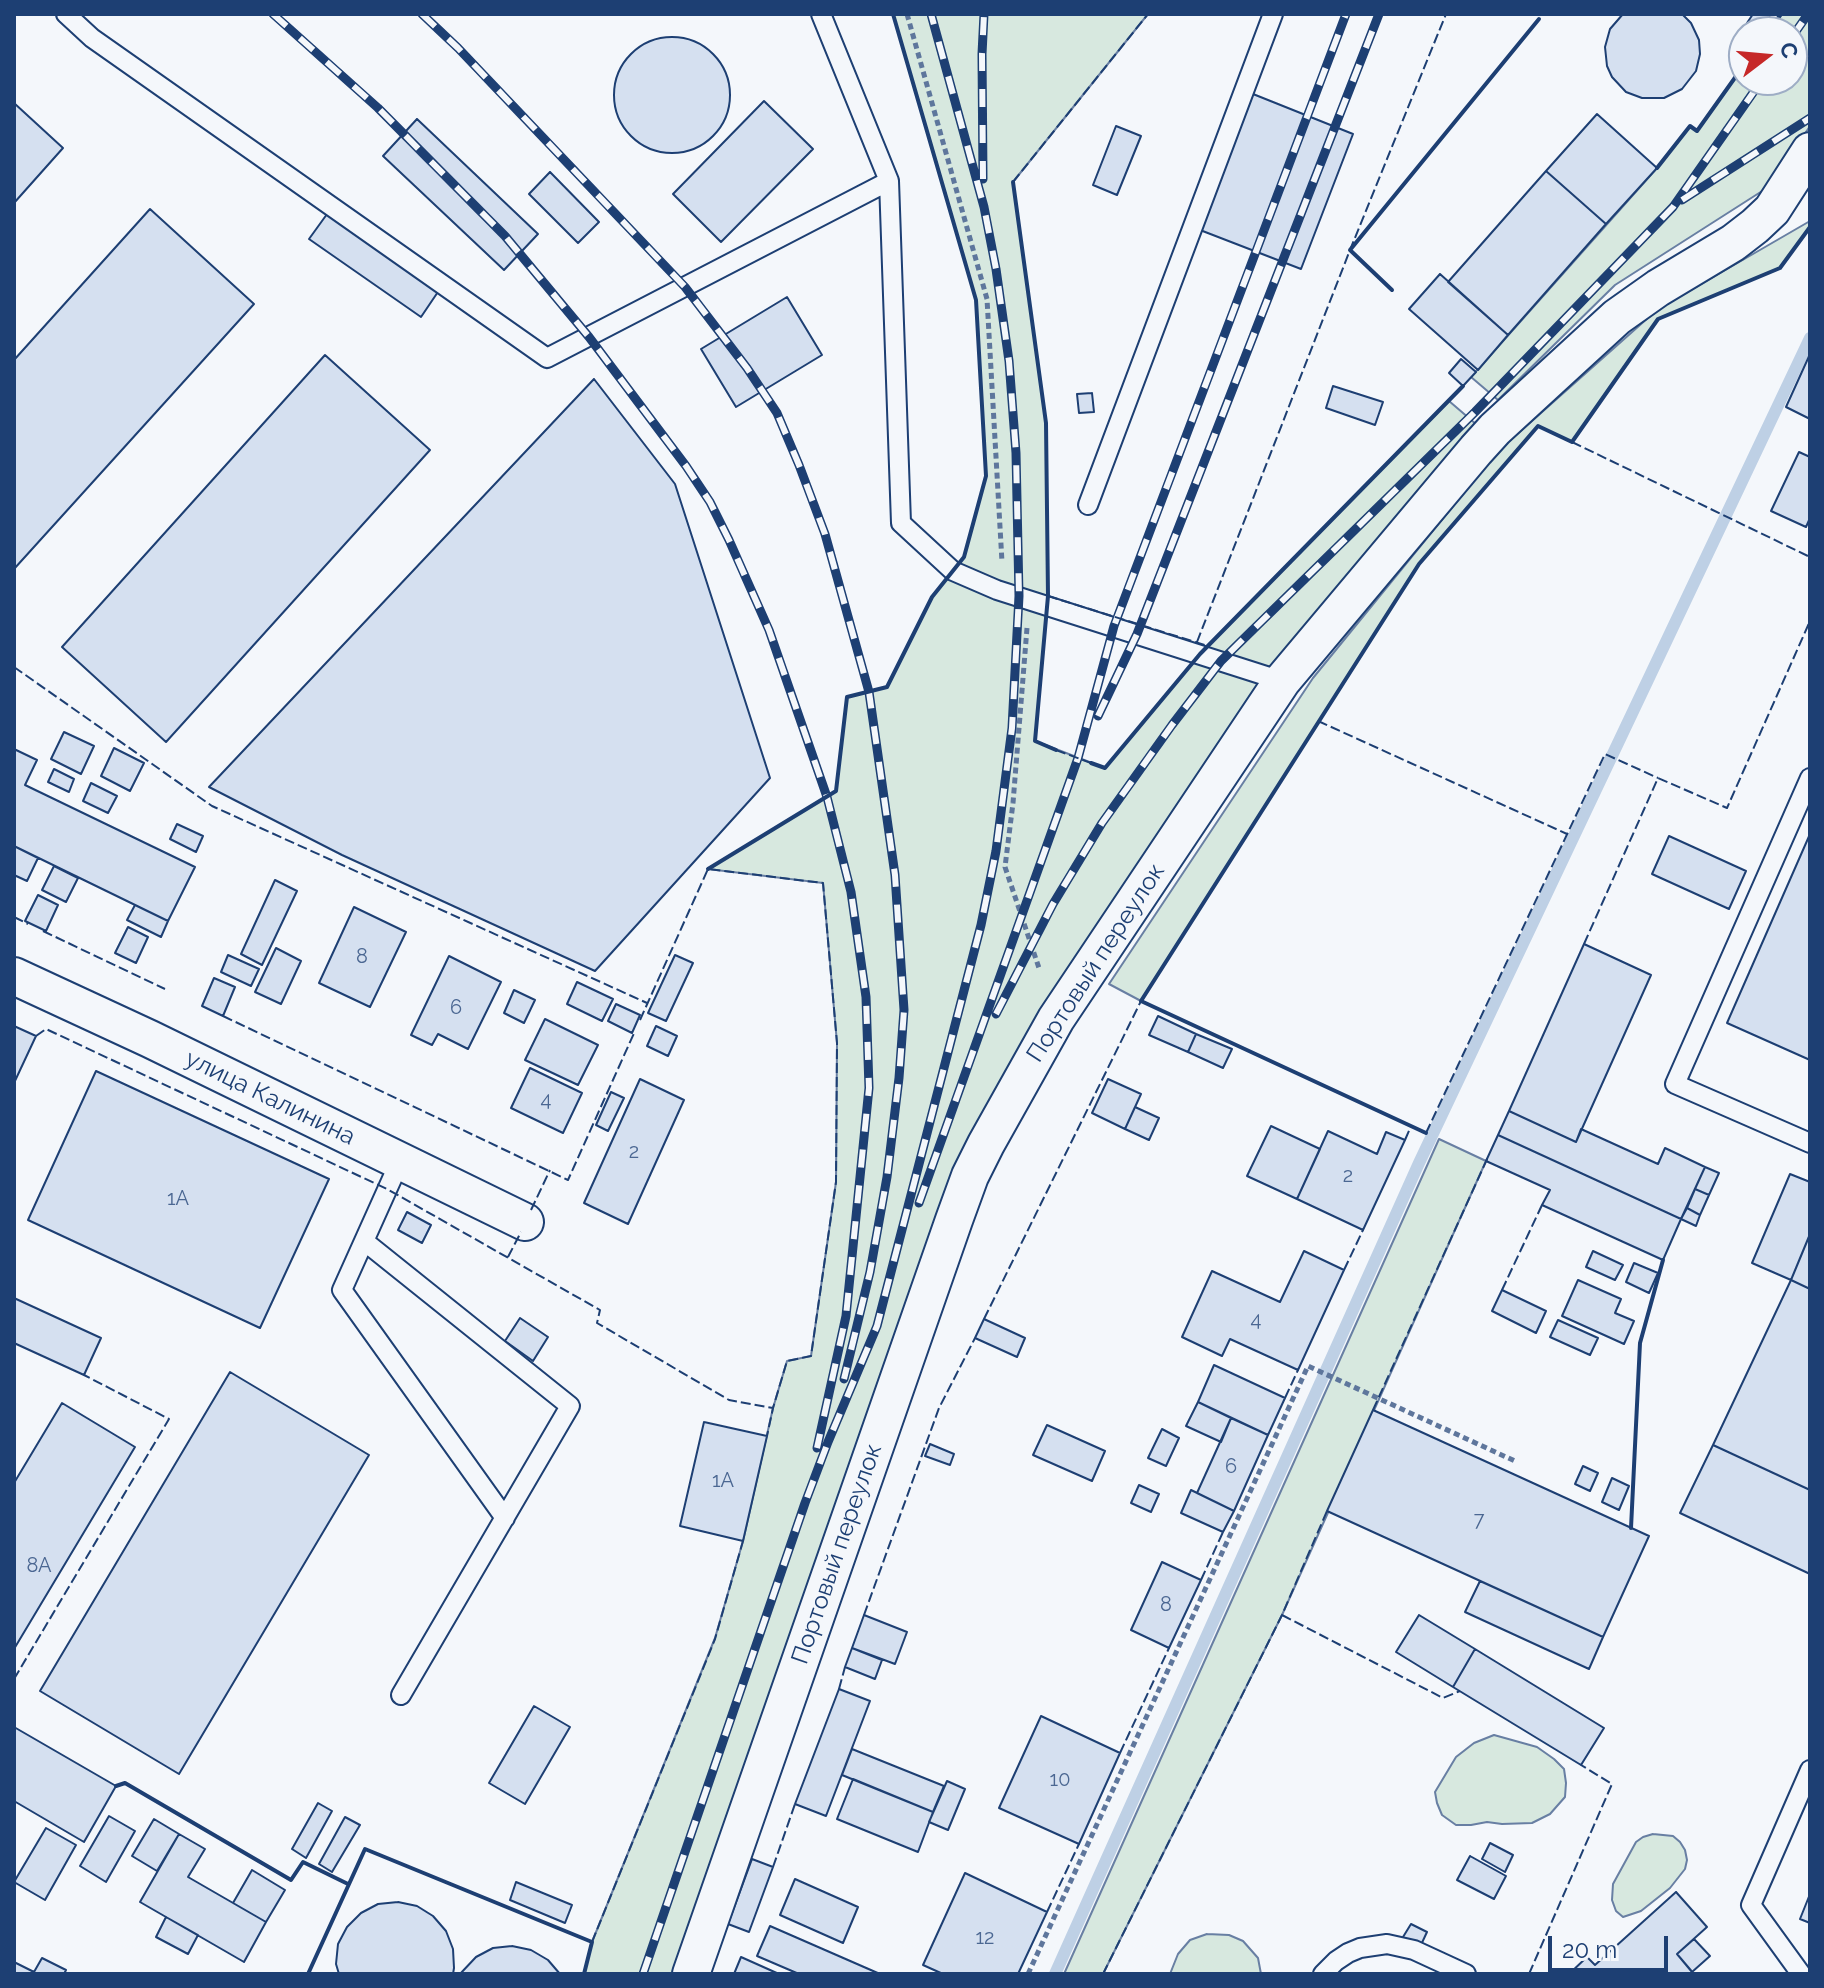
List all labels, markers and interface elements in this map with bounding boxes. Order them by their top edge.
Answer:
north arrow [1728,16,1808,96]
text: С [1775,39,1804,61]
street label: Портовый переулок [1021,858,1171,1068]
house number: 8 [356,945,368,969]
house number: 6 [450,996,462,1020]
street label: улица Калинина [180,1044,360,1152]
house number: 4 [541,1088,551,1112]
house number: 2 [629,1140,639,1164]
house number: 2 [1343,1164,1353,1188]
house number: 1А [167,1187,189,1211]
house number: 4 [1251,1308,1261,1332]
street label: Портовый переулок [786,1440,888,1668]
house number: 6 [1225,1455,1237,1479]
house number: 1А [712,1469,734,1493]
house number: 7 [1474,1508,1484,1532]
house number: 8А [26,1554,52,1578]
house number: 8 [1160,1593,1172,1617]
house number: 10 [1050,1768,1070,1792]
scale bar [1552,1920,1672,1970]
house number: 12 [976,1926,994,1950]
text: 20 m [1562,1935,1617,1964]

